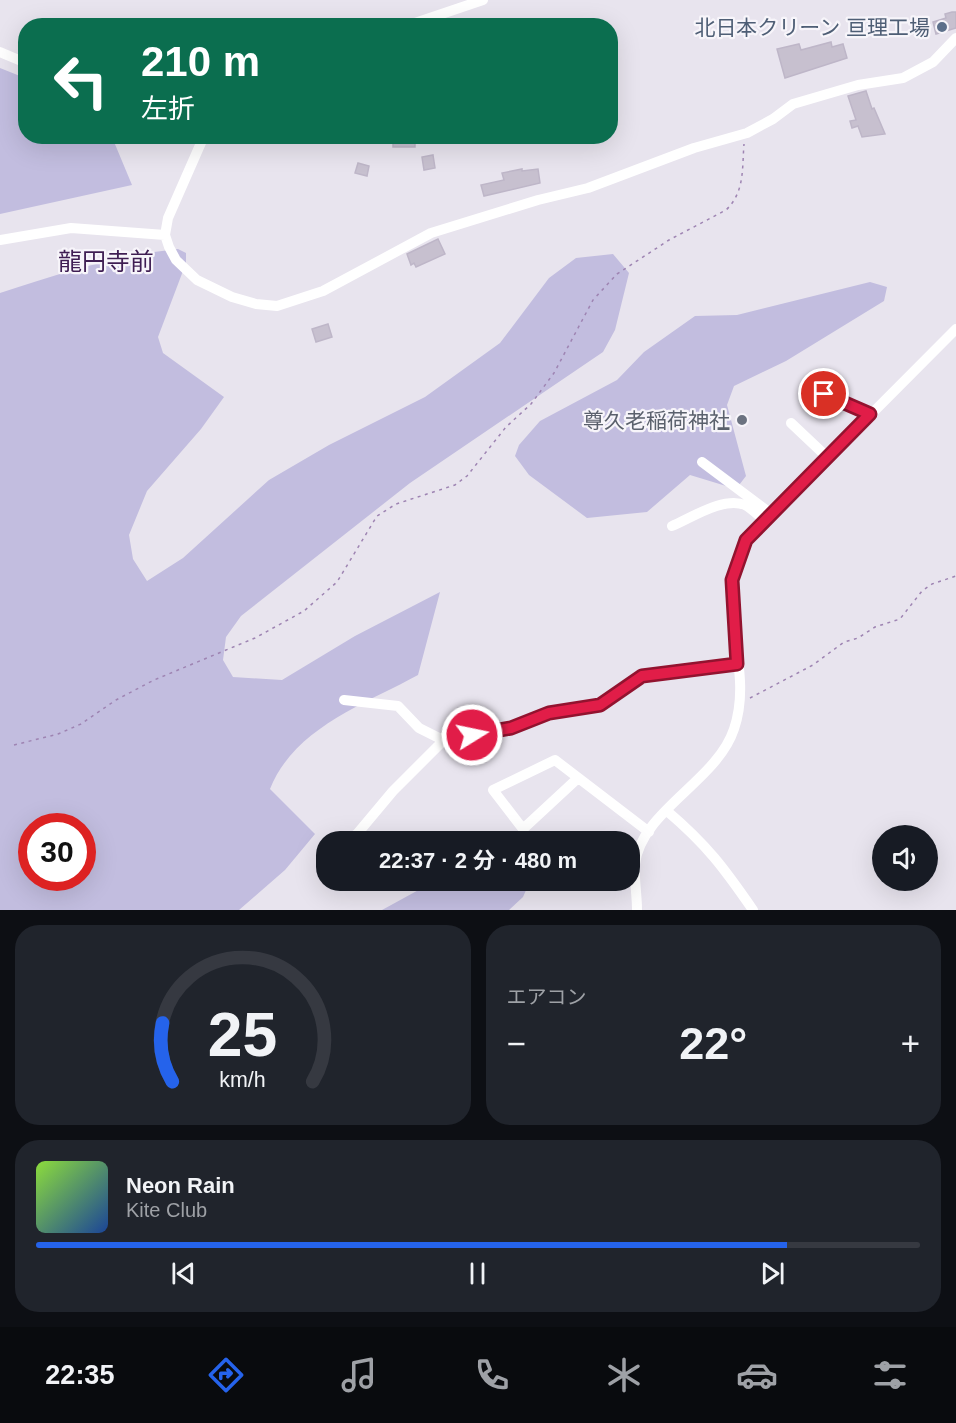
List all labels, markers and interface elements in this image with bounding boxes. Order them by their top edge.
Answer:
place label: 北日本クリーン 亘理工場 [694,16,930,39]
marker: 北日本クリーン 亘理工場 [935,20,949,34]
text: 210 m [141,38,260,85]
icon: left [42,42,120,120]
text: 左折 [141,94,195,124]
district label: 龍円寺前 [58,248,154,275]
pin [798,368,849,419]
icon: arrive [807,377,840,410]
place label: 尊久老稲荷神社 [583,409,730,432]
marker: 尊久老稲荷神社 [735,413,749,427]
position arrow [440,703,504,767]
speed limit sign: 30 [18,813,96,891]
map controls [872,825,938,891]
button: sound [872,825,938,891]
text: 22:37 · 2 分 · 480 m [379,848,577,873]
text: エアコン [507,986,587,1008]
text: 25 [208,1000,277,1069]
text: 22° [679,1018,747,1069]
text: − [507,1025,526,1062]
text: + [901,1025,920,1062]
text: km/h [220,1068,266,1092]
text: Neon Rain [126,1173,235,1198]
text: Kite Club [126,1199,207,1221]
icon: previous [167,1257,200,1290]
icon: pause [461,1257,494,1290]
icon: next [756,1257,789,1290]
icon: directions [205,1354,247,1396]
icon: music [338,1354,380,1396]
icon: phone [471,1354,513,1396]
icon: climate [603,1354,645,1396]
icon: car [736,1354,778,1396]
icon: filters [869,1354,911,1396]
text: 22:35 [45,1360,114,1390]

